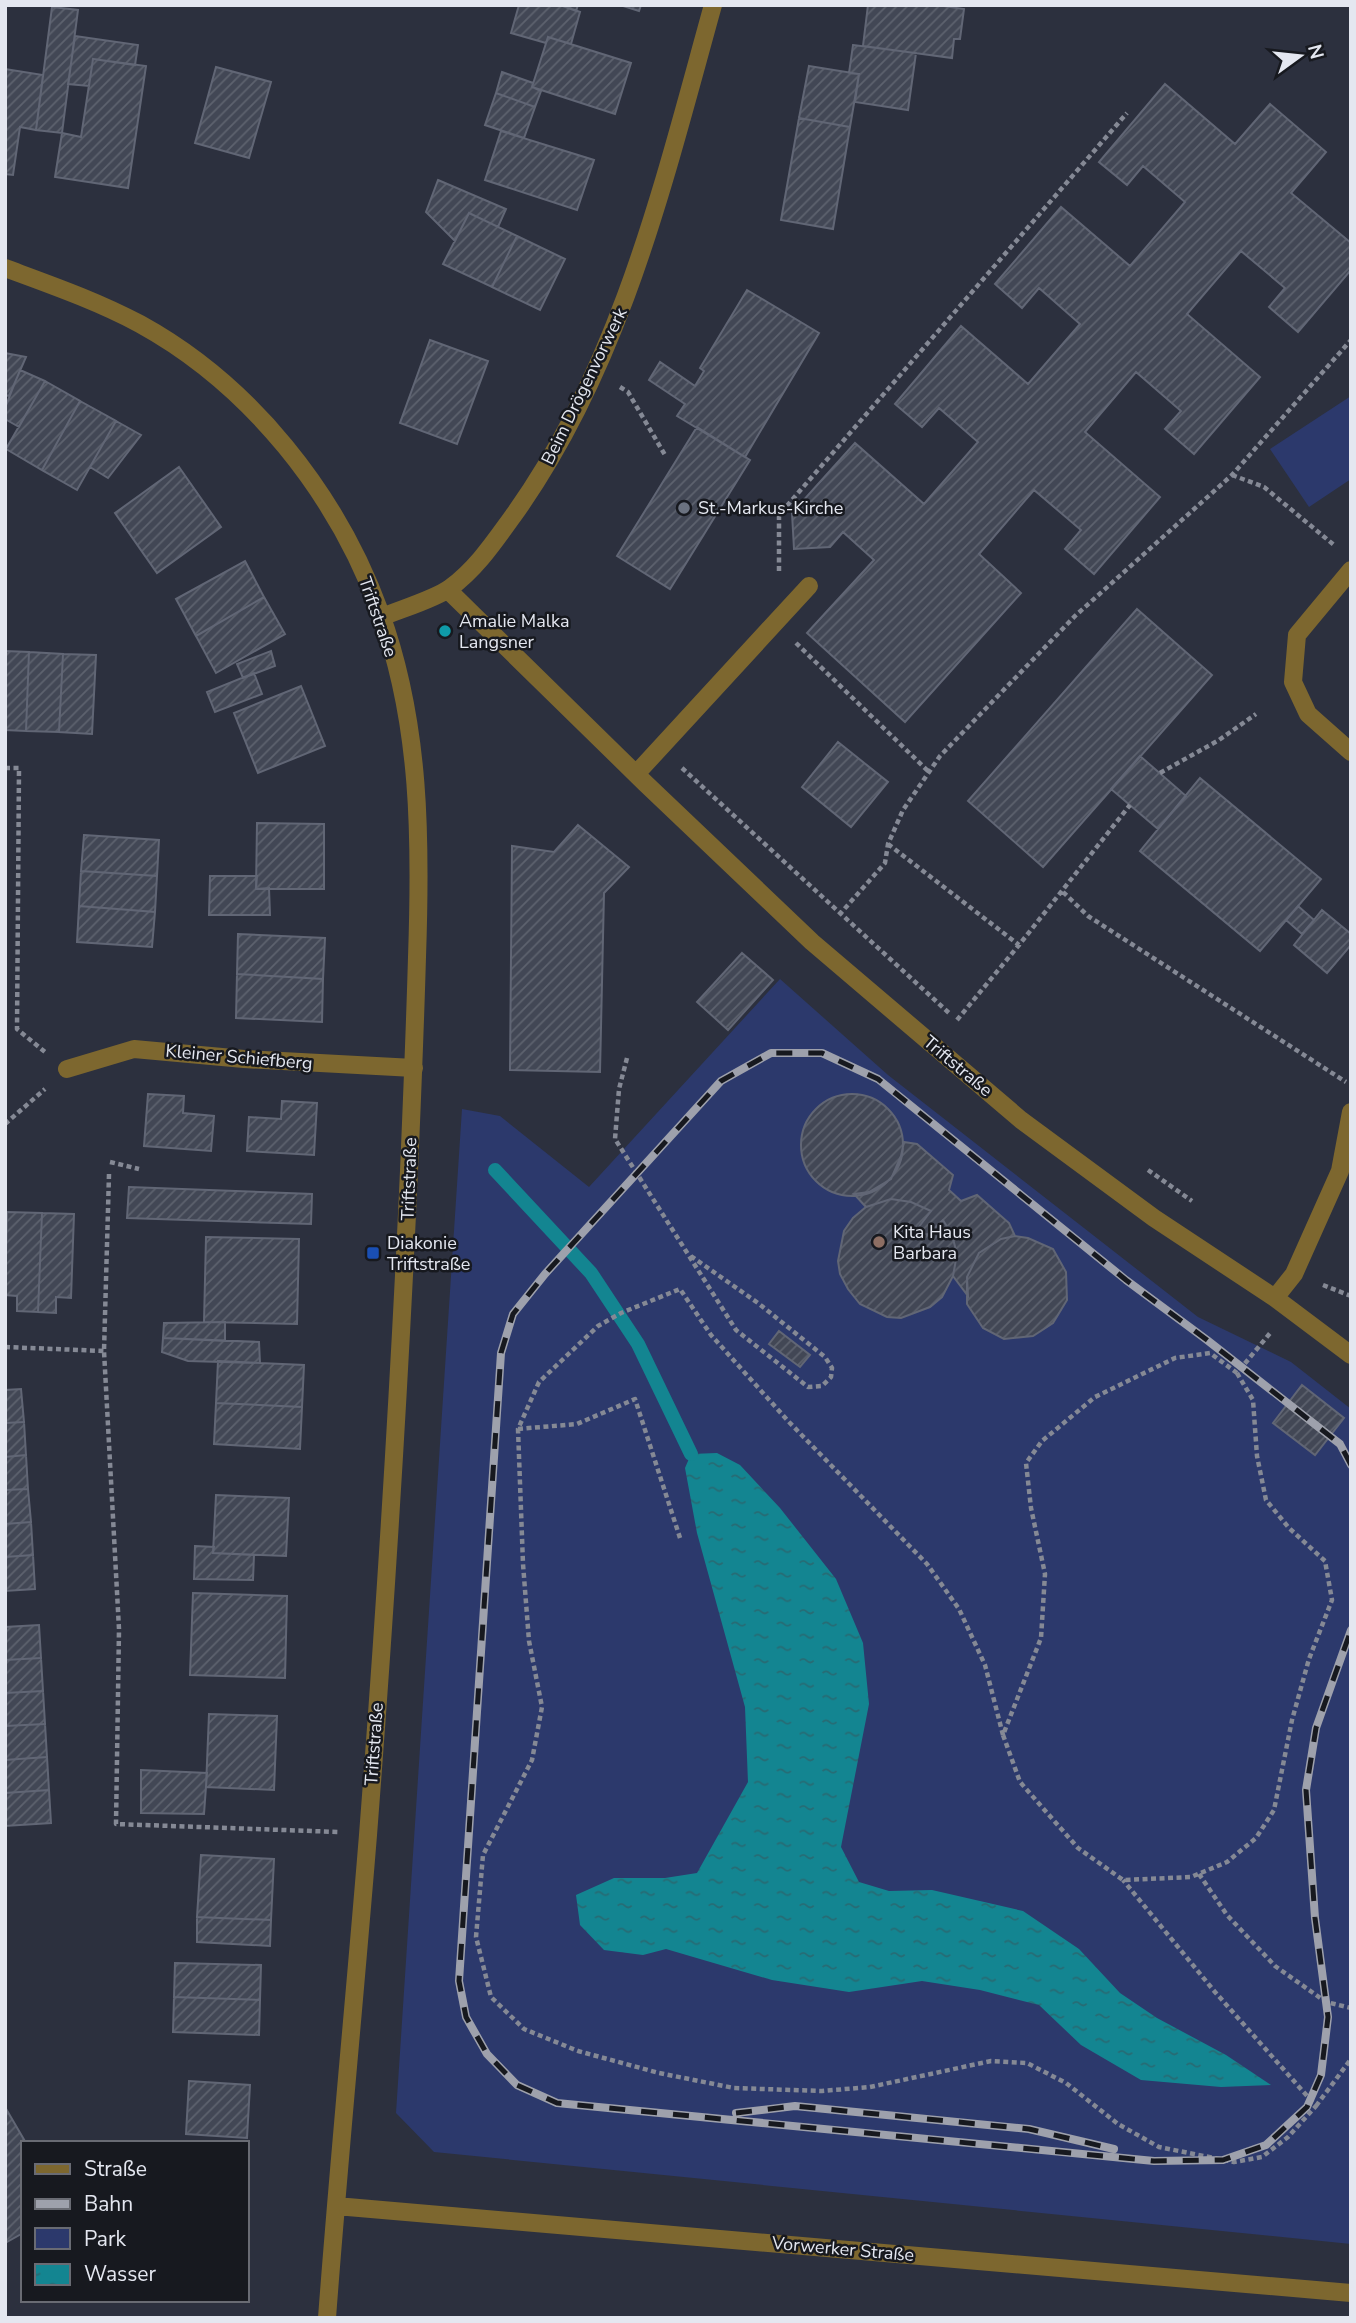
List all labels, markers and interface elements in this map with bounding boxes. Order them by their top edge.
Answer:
north arrow [1265,21,1335,91]
text: N [1301,42,1330,62]
street label: Beim Drögenvorwerk [536,303,633,469]
place label: St.-Markus-Kirche [698,496,843,520]
marker: St.-Markus-Kirche [676,500,692,516]
street label: Triftstraße [353,574,403,660]
place label: Amalie Malka Langsner [459,609,569,654]
marker: Amalie Malka Langsner [437,623,453,639]
street label: Triftstraße [918,1030,998,1102]
street label: Kleiner Schiefberg [165,1039,313,1075]
street label: Triftstraße [396,1137,422,1221]
place label: Kita Haus Barbara [893,1220,971,1265]
place label: Diakonie Triftstraße [387,1231,470,1276]
marker: Kita Haus Barbara [871,1234,887,1250]
marker: Diakonie Triftstraße [365,1245,381,1261]
street label: Triftstraße [359,1702,389,1786]
legend [21,2141,248,2302]
text: Straße [84,2155,147,2183]
text: Bahn [84,2190,133,2218]
text: Park [84,2225,126,2253]
street label: Vorwerker Straße [770,2231,915,2267]
text: Wasser [84,2260,156,2288]

